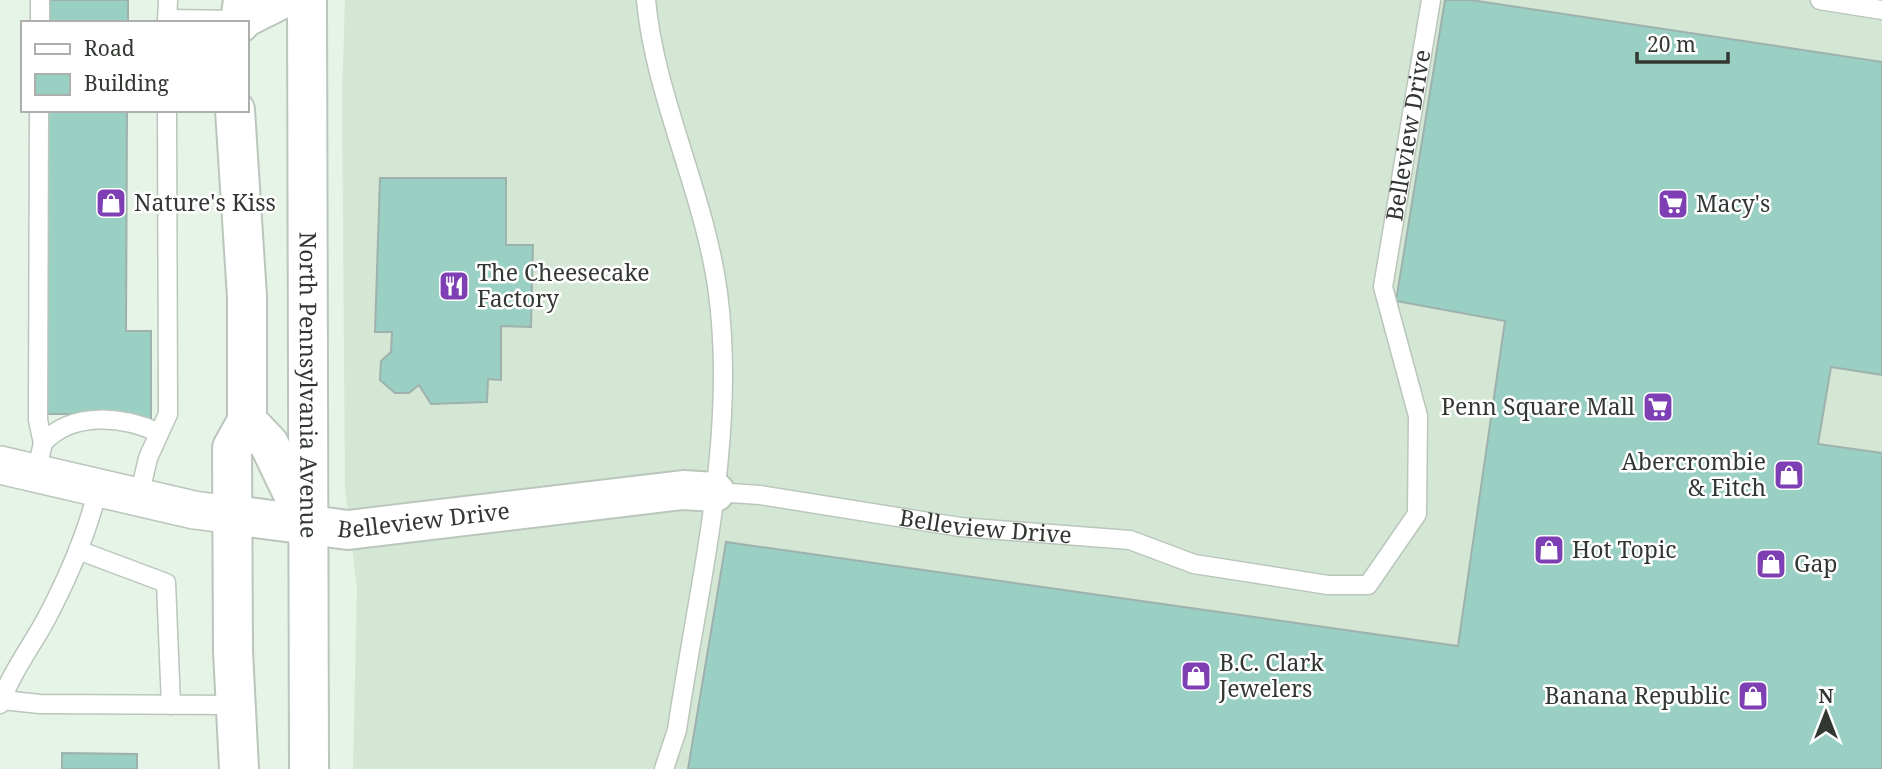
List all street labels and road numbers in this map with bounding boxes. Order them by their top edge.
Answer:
street label: Belleview Drive [1377,47,1437,223]
street label: North Pennsylvania Avenue [293,232,325,538]
street label: Belleview Drive [335,494,511,545]
street label: Belleview Drive [897,501,1073,550]

